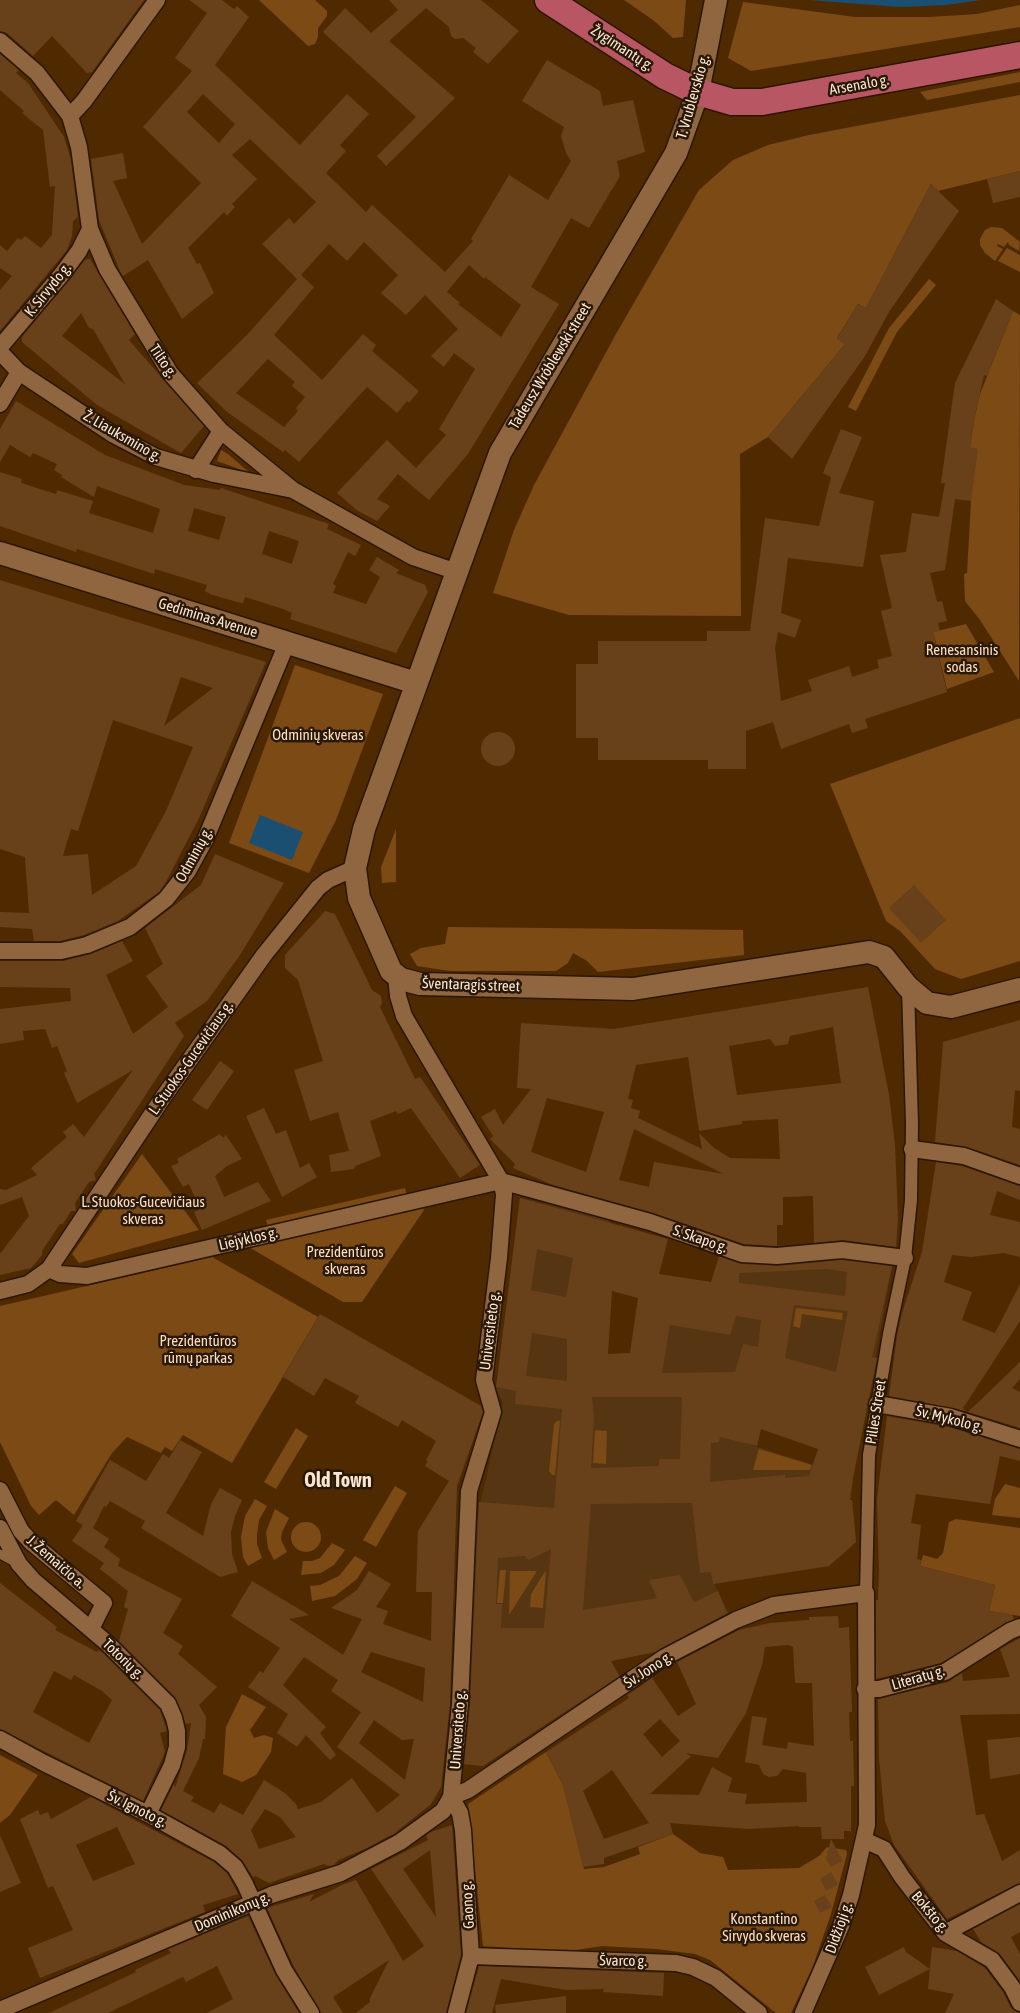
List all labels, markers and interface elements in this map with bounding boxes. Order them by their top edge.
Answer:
street label: Žygimantų g. [587,21,657,75]
street label: T. Vrublevskio g. [672,53,714,141]
street label: Arsenalo g. [828,71,890,99]
street label: K. Sirvydo g. [21,260,75,320]
street label: Tadeusz Wróblewski street [505,300,595,432]
street label: Tilto g. [145,341,181,381]
street label: Ž. Liauksmino g. [80,407,164,465]
street label: Gediminas Avenue [156,594,260,642]
park label: Renesansinis sodas [926,641,998,676]
park label: Odminių skveras [272,726,364,744]
street label: Odminių g. [172,825,216,885]
street label: Šventaragis street [422,974,520,996]
street label: L. Stuokos-Gucevičiaus g. [145,998,237,1118]
park label: L. Stuokos-Gucevičiaus skveras [81,1193,205,1228]
street label: S. Skapo g. [670,1221,730,1257]
street label: Liejyklos g. [217,1224,279,1254]
park label: Prezidentūros skveras [307,1243,383,1278]
street label: Universiteto g. [476,1291,504,1371]
park label: Prezidentūros rūmų parkas [160,1332,236,1367]
street label: Pilies Street [862,1378,890,1446]
street label: Šv. Mykolo g. [914,1402,984,1436]
district label: Old Town [304,1469,372,1493]
street label: J. Žemaičio a. [23,1532,89,1592]
street label: Totorių g. [99,1635,147,1683]
street label: Šv. Jono g. [620,1648,676,1692]
street label: Literatų g. [890,1662,946,1694]
street label: Universiteto g. [446,1690,470,1770]
street label: Šv. Ignoto g. [104,1787,170,1831]
street label: Gaono g. [458,1881,478,1929]
street label: Dominikonų g. [192,1888,272,1936]
street label: Bokšto g. [908,1888,952,1936]
street label: Didžioji g. [821,1900,857,1956]
park label: Konstantino Sirvydo skveras [722,1910,806,1945]
street label: Švarco g. [599,1952,647,1970]

